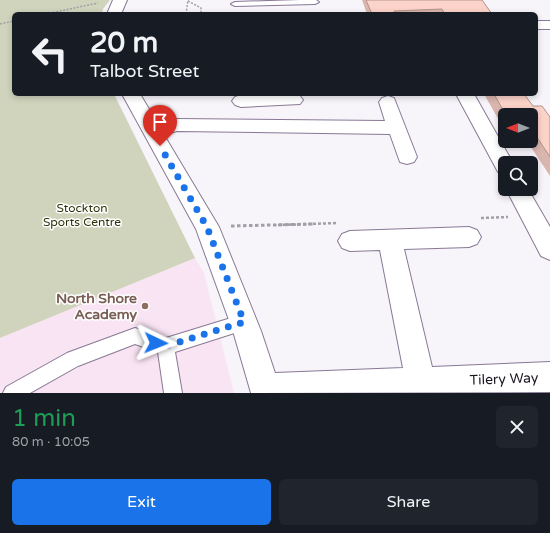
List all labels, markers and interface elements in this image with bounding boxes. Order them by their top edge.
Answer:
text: 20 m [90,26,158,60]
icon: left [24,28,76,80]
text: Talbot Street [90,60,199,82]
pin [143,105,177,146]
north arrow [498,108,538,148]
map controls [498,108,538,196]
icon: arrive [149,111,171,133]
button: search [498,156,538,196]
park label: Stockton Sports Centre [43,201,121,229]
place label: North Shore Academy [56,290,137,323]
marker: North Shore Academy [140,301,150,311]
position arrow [135,322,177,364]
street label: Tilery Way [469,369,539,389]
text: 1 min [12,404,76,433]
button: close [496,406,538,448]
text: 80 m · 10:05 [12,434,90,450]
button: Exit [12,479,271,525]
button: Share [279,479,538,525]

